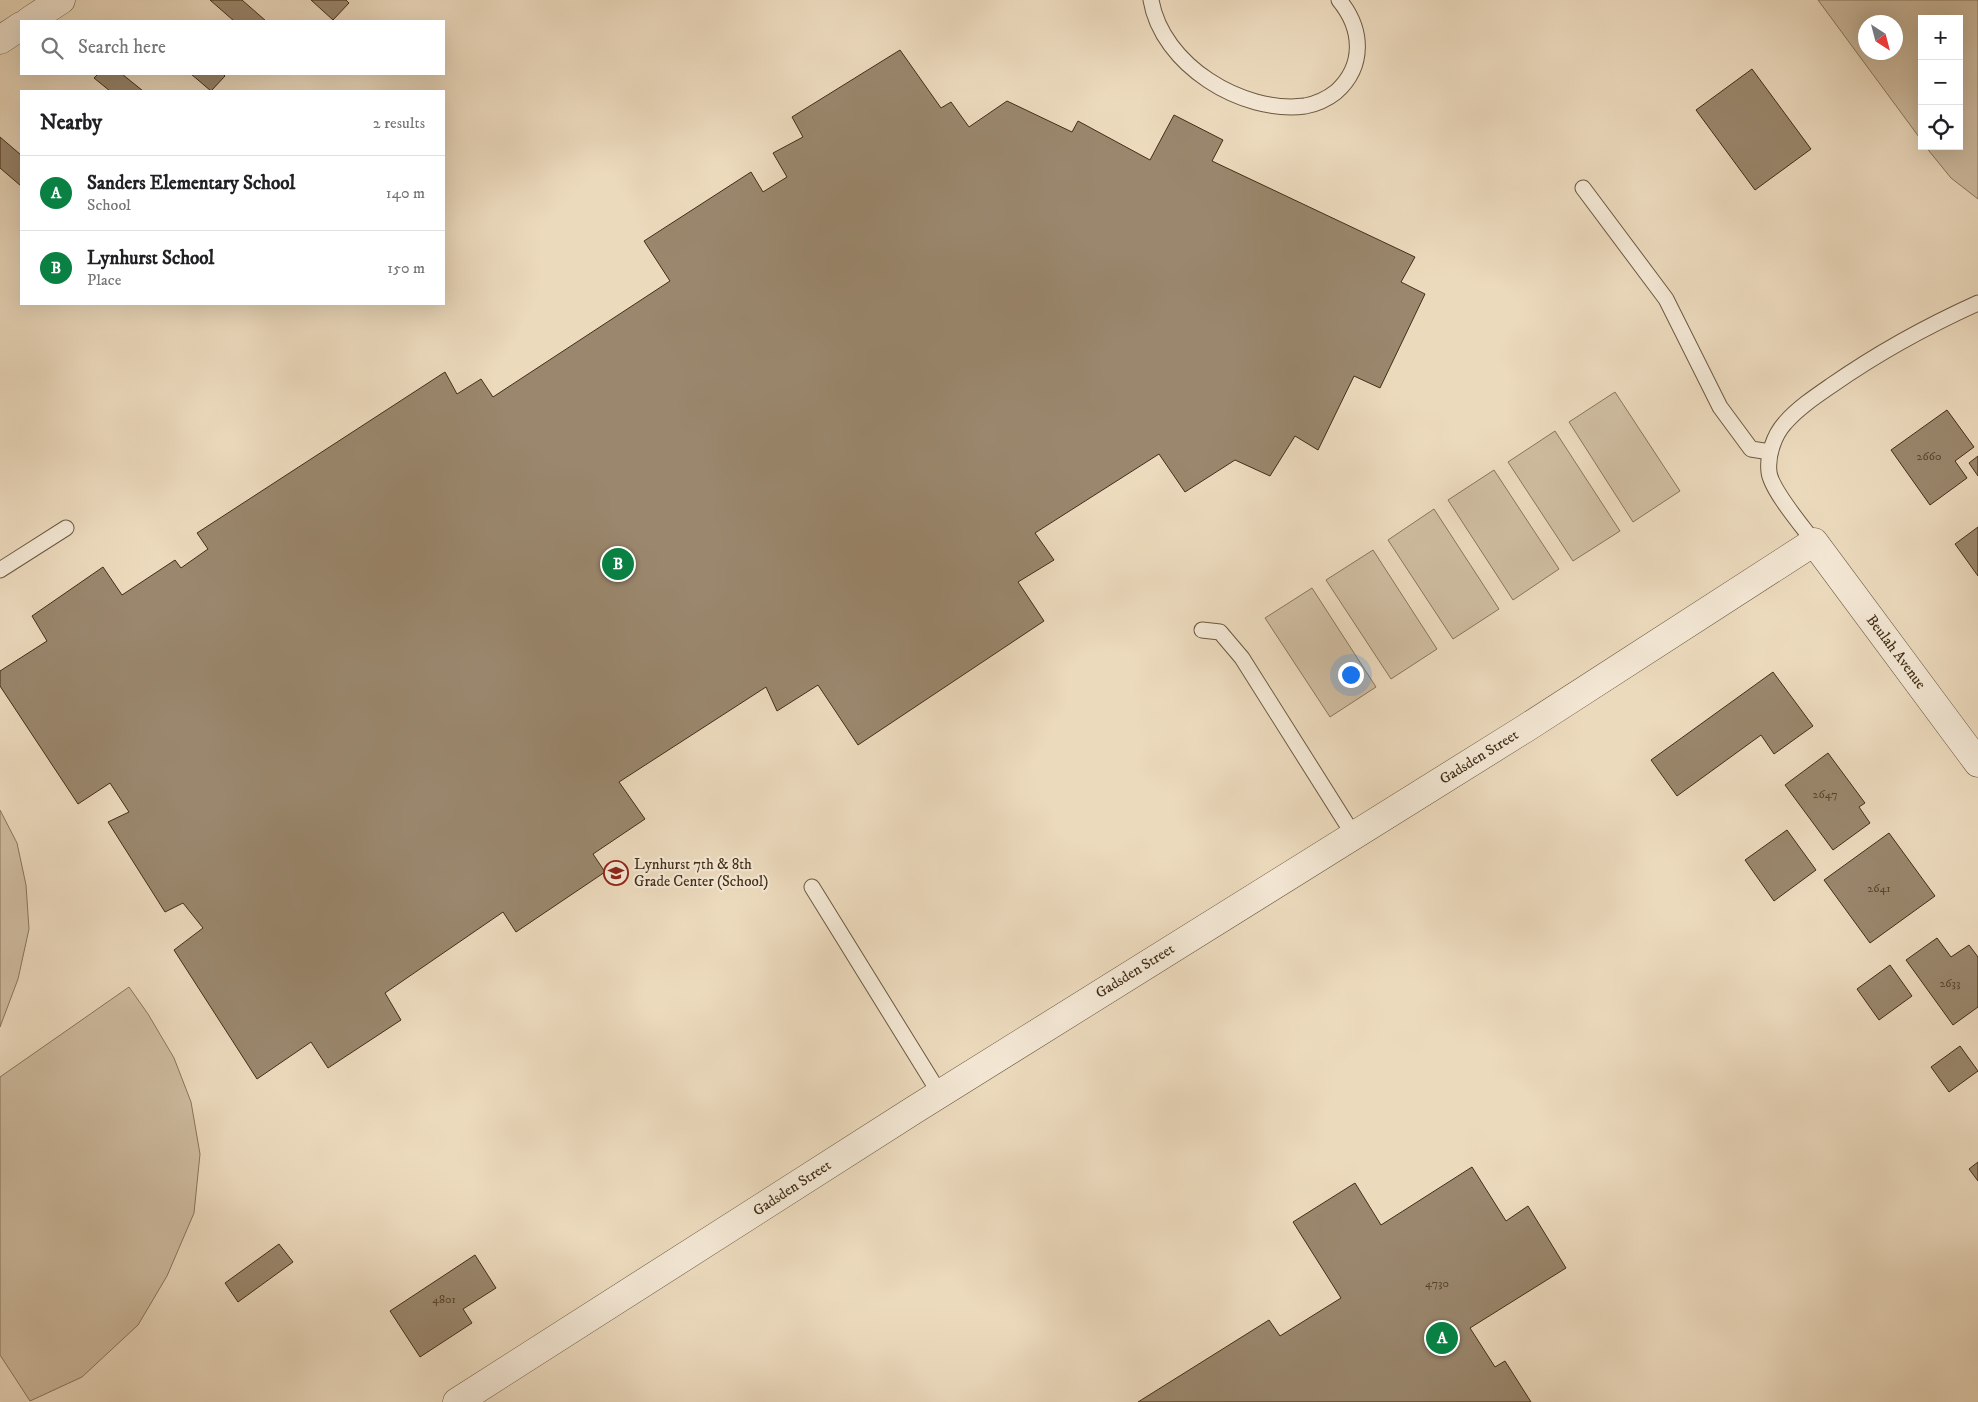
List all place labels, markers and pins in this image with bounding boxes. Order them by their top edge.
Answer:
pin: B [602,545,634,583]
place label: Lynhurst 7th & 8th Grade Center (School) [634,855,768,891]
school or university icon: Lynhurst 7th & 8th Grade Center (School) [603,860,629,886]
pin: A [1426,1319,1458,1357]

